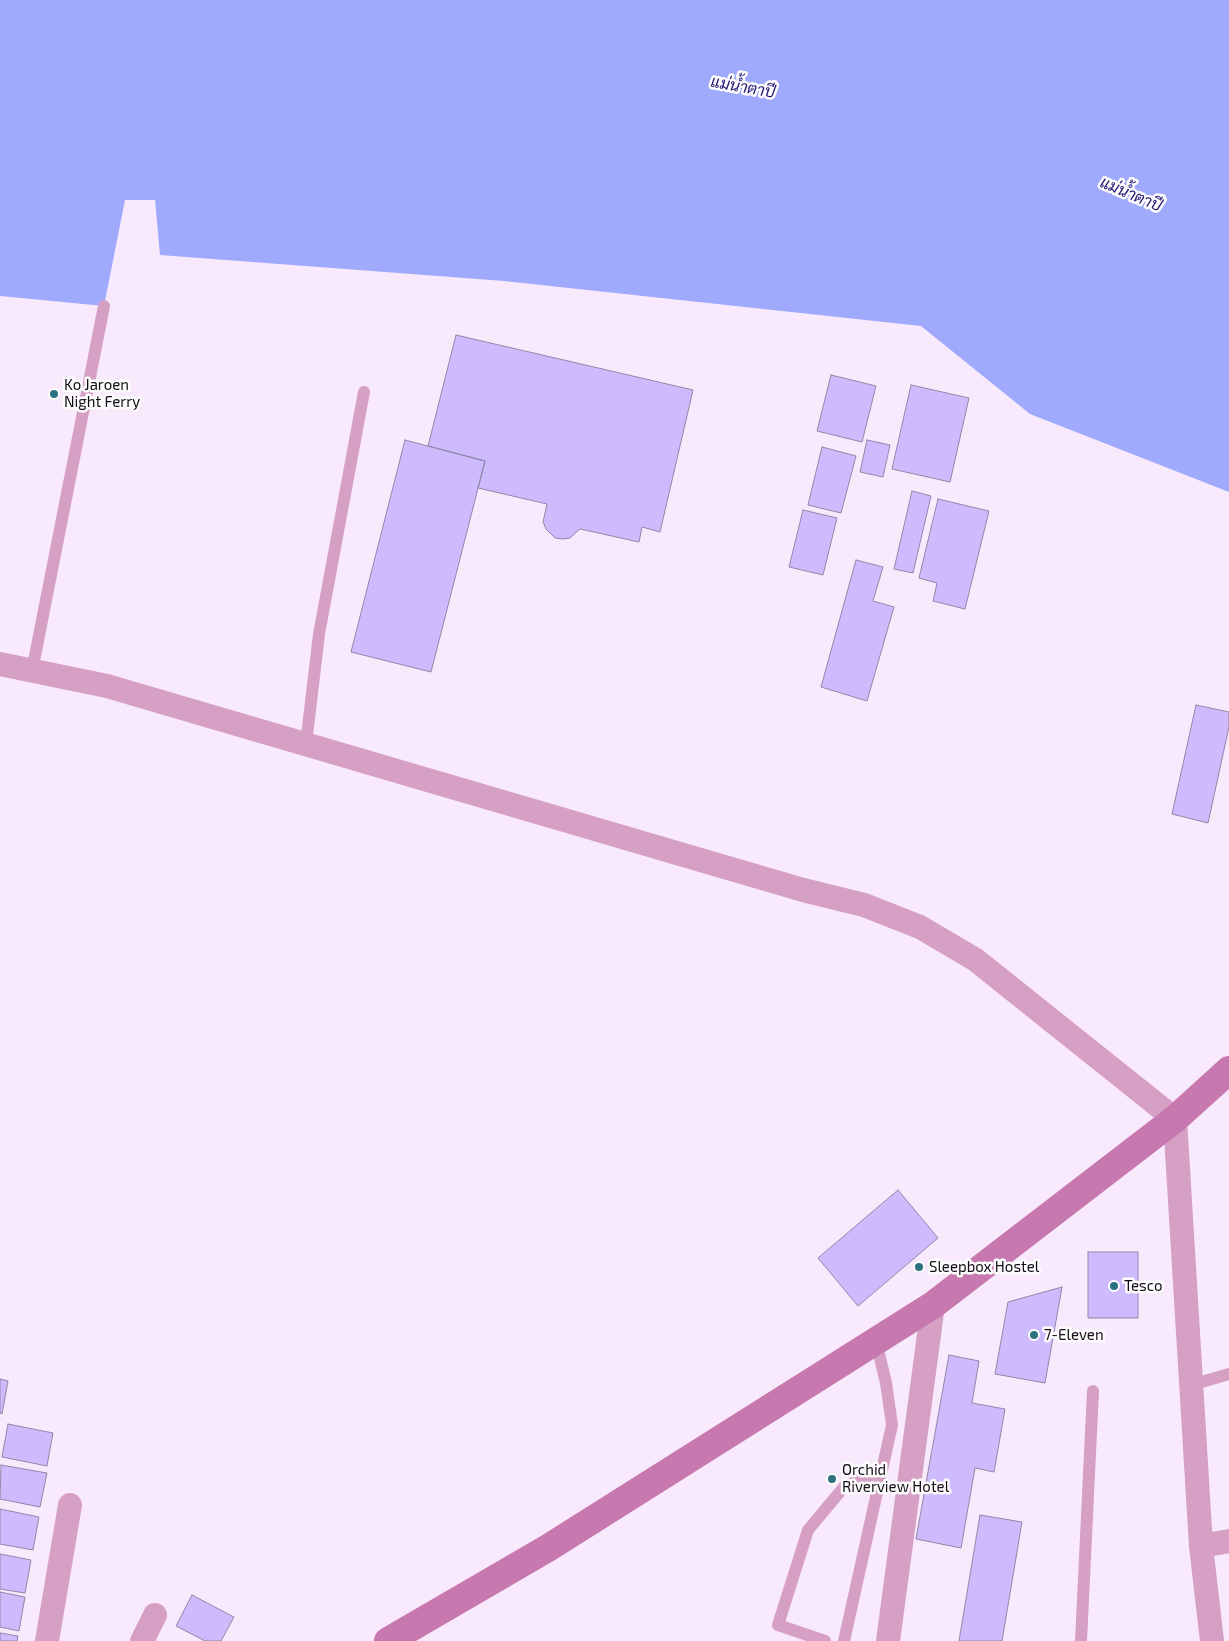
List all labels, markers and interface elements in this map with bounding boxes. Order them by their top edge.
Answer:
water label: แม่น้ำตาปี [709,72,777,102]
water label: แม่น้ำตาปี [1097,172,1165,216]
place label: Ko Jaroen Night Ferry [64,376,140,411]
marker: Ko Jaroen Night Ferry [48,388,60,400]
place label: Sleepbox Hostel [929,1258,1039,1276]
marker: Sleepbox Hostel [913,1261,925,1273]
place label: Tesco [1124,1277,1162,1295]
marker: Tesco [1108,1280,1120,1292]
place label: 7-Eleven [1044,1326,1104,1344]
marker: 7-Eleven [1028,1329,1040,1341]
place label: Orchid Riverview Hotel [842,1461,949,1496]
marker: Orchid Riverview Hotel [826,1473,838,1485]

